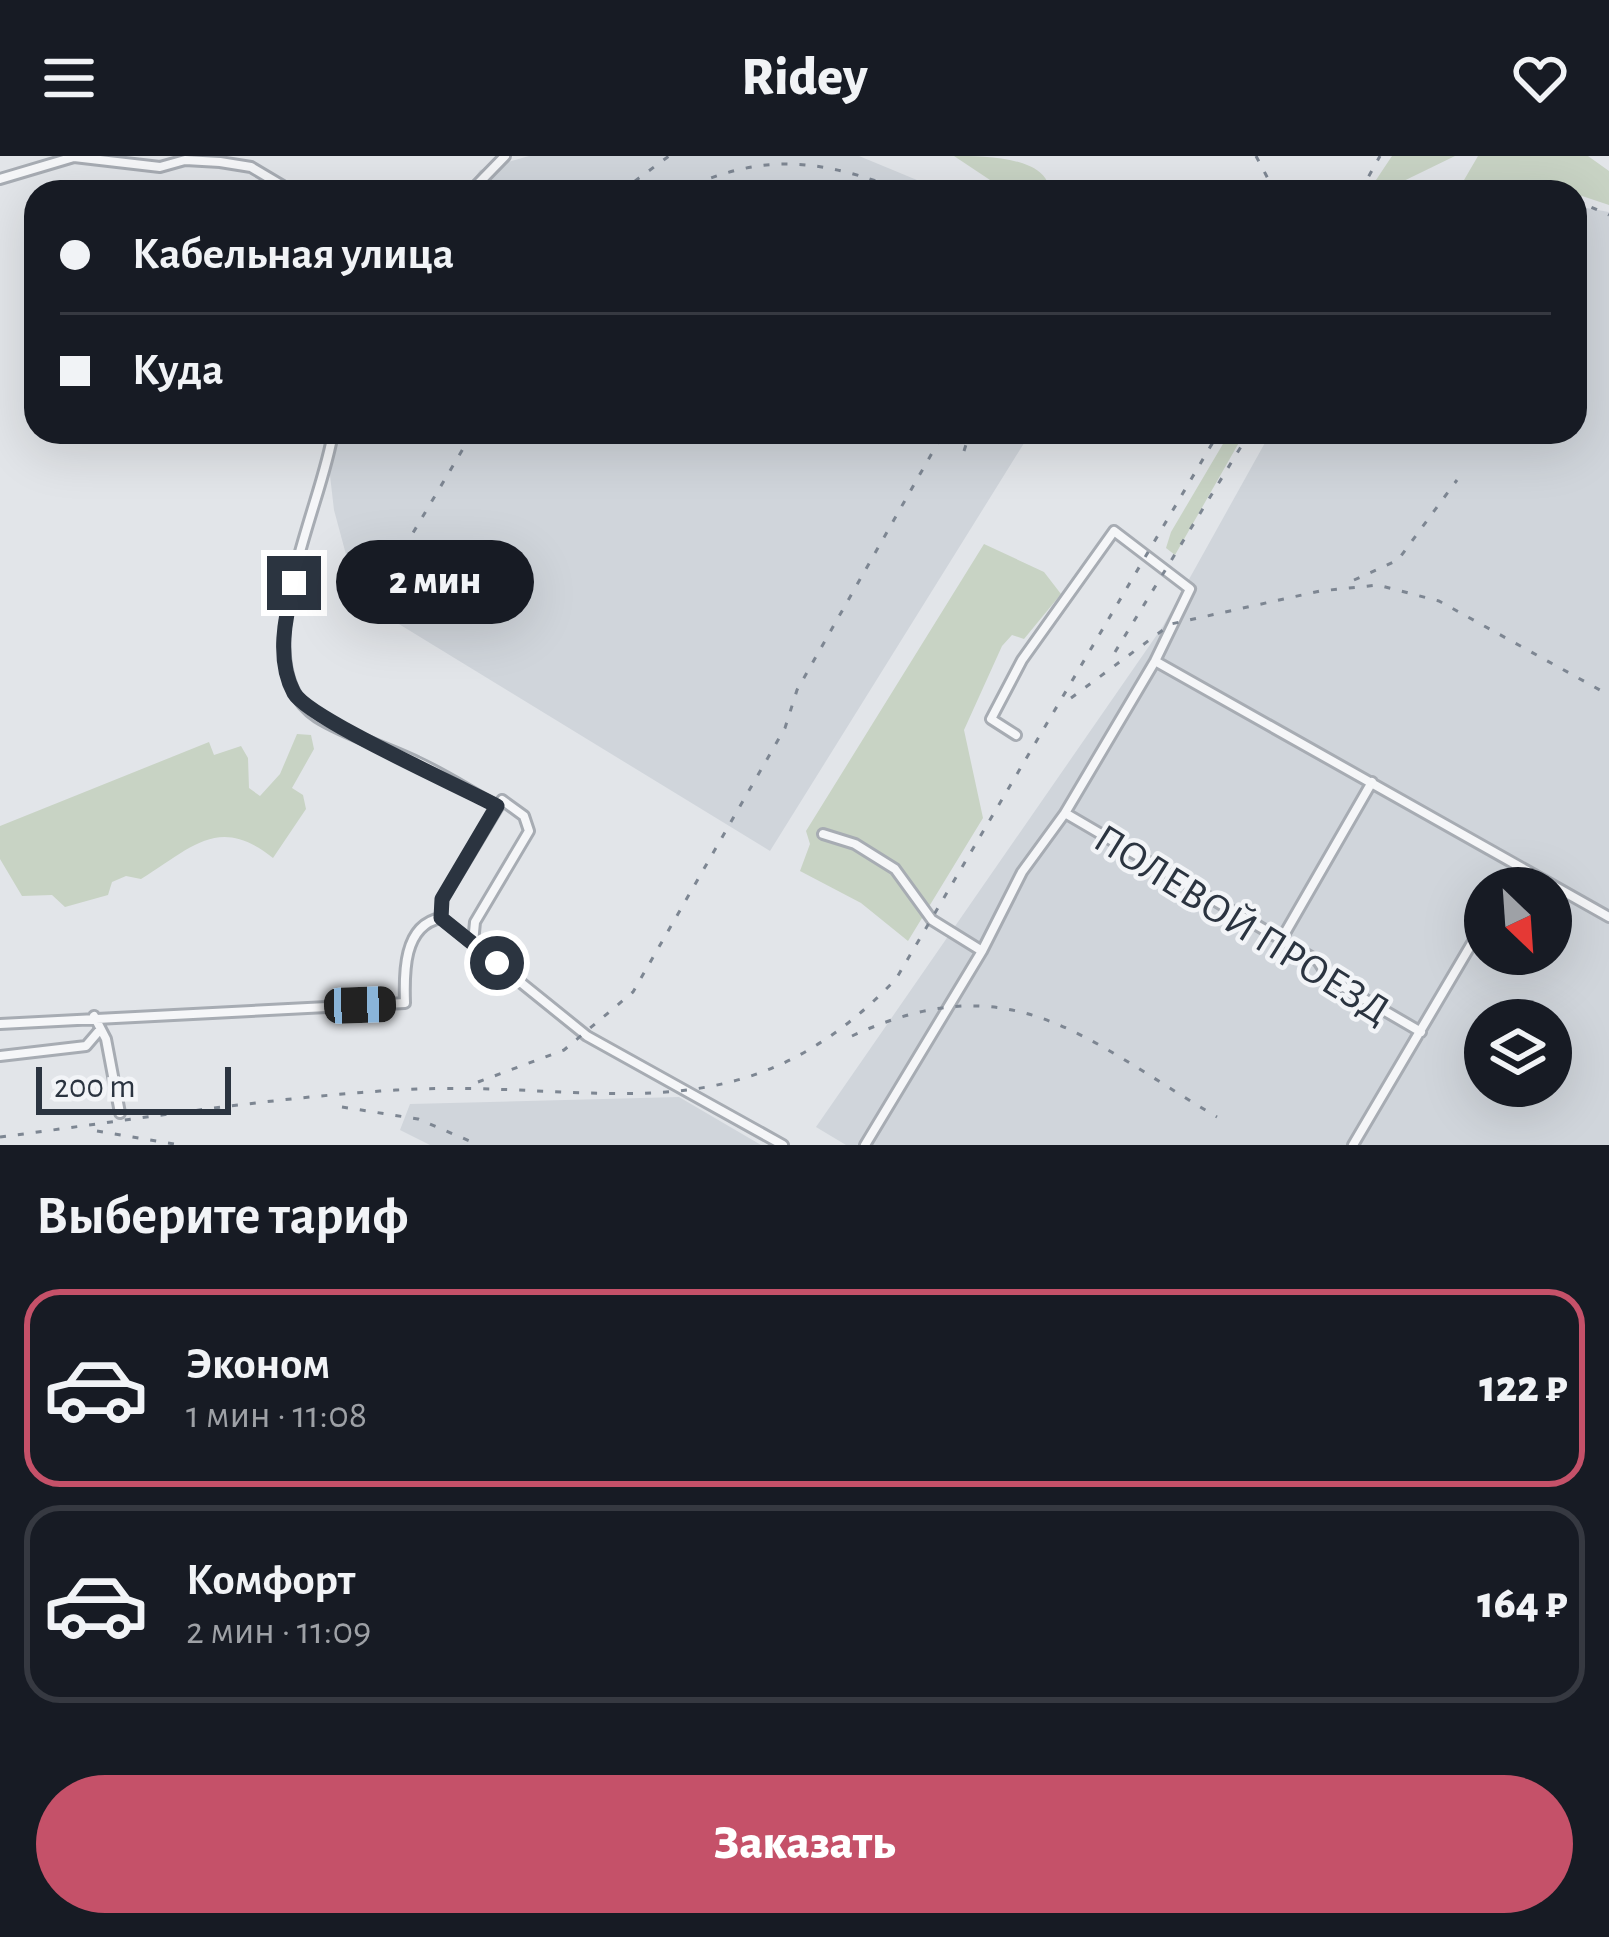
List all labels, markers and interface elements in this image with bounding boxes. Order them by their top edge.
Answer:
icon: menu [36,45,102,111]
icon: heart [1507,45,1573,111]
text: Ridey [741,51,868,105]
text: Кабельная улица [132,232,454,277]
text: Куда [132,348,224,393]
callout: 2 мин [336,541,534,625]
route end [267,556,321,610]
text: 2 мин [389,562,481,601]
street label: ПОЛЕВОЙ ПРОЕЗД [1087,816,1398,1033]
north arrow [1464,867,1572,975]
map controls [1464,867,1572,1107]
route start [470,936,524,990]
car [323,986,397,1024]
button: layers [1464,999,1572,1107]
scale bar [36,1061,231,1114]
text: 200 m [54,1071,136,1104]
text: Выберите тариф [36,1190,408,1244]
icon: car [42,1334,150,1442]
text: Эконом [186,1342,330,1387]
text: 122 ₽ [1479,1365,1567,1410]
text: 1 мин · 11:08 [186,1396,367,1435]
icon: car [42,1550,150,1658]
text: Комфорт [186,1558,355,1603]
text: 164 ₽ [1477,1581,1567,1626]
text: 2 мин · 11:09 [186,1612,371,1651]
button: Заказать [36,1775,1573,1913]

